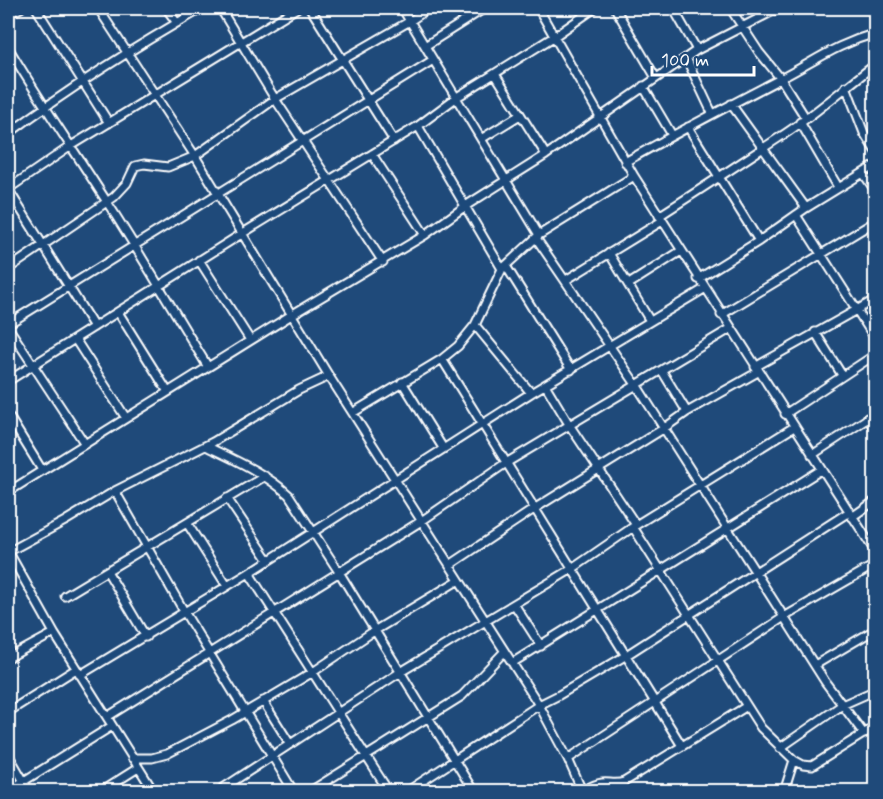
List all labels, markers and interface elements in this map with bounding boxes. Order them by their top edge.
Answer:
scale bar [652,39,754,77]
text: 100 m [661,49,709,73]

